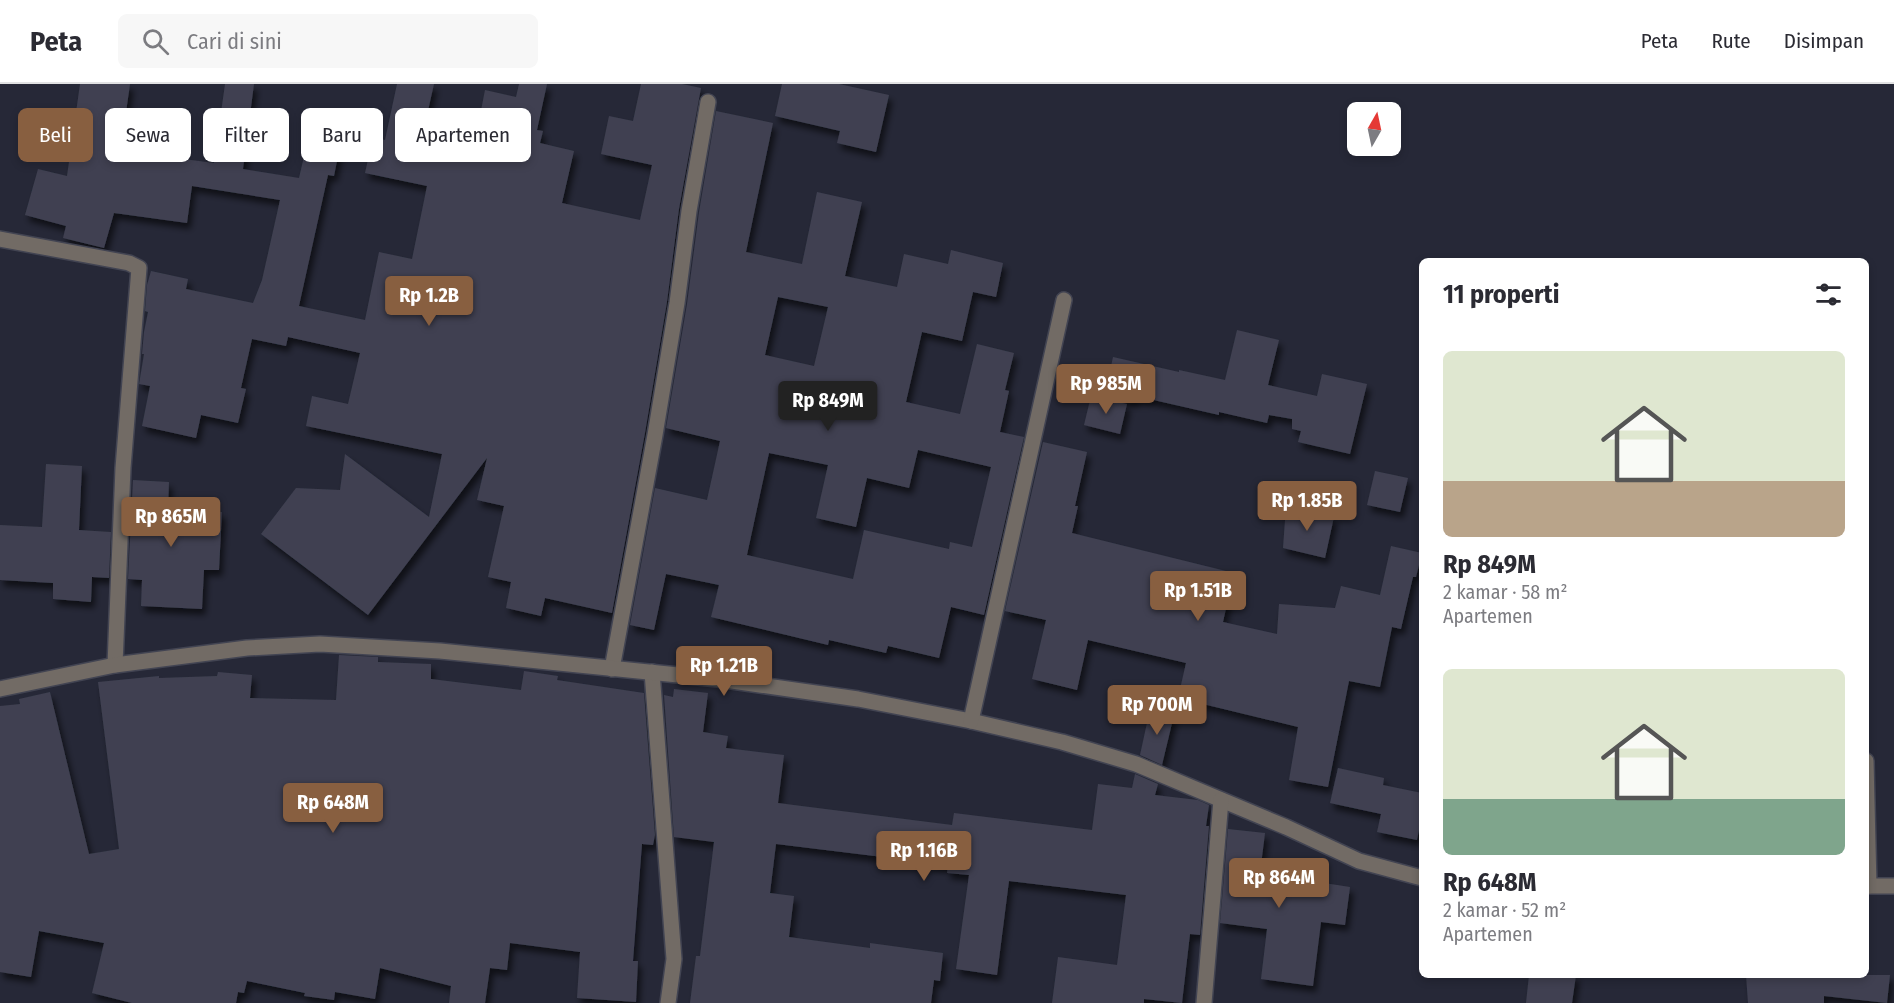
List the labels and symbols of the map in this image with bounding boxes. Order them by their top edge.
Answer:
north arrow [1347,102,1401,156]
pin: Rp 1.2B [374,276,484,327]
pin: Rp 985M [1051,364,1161,415]
pin: Rp 849M [773,381,883,432]
pin: Rp 1.85B [1245,481,1369,532]
pin: Rp 865M [116,497,226,548]
pin: Rp 1.51B [1136,571,1260,622]
pin: Rp 1.21B [662,646,786,697]
pin: Rp 700M [1102,685,1212,736]
pin: Rp 648M [278,783,388,834]
pin: Rp 1.16B [862,831,986,882]
pin: Rp 864M [1224,858,1334,909]

